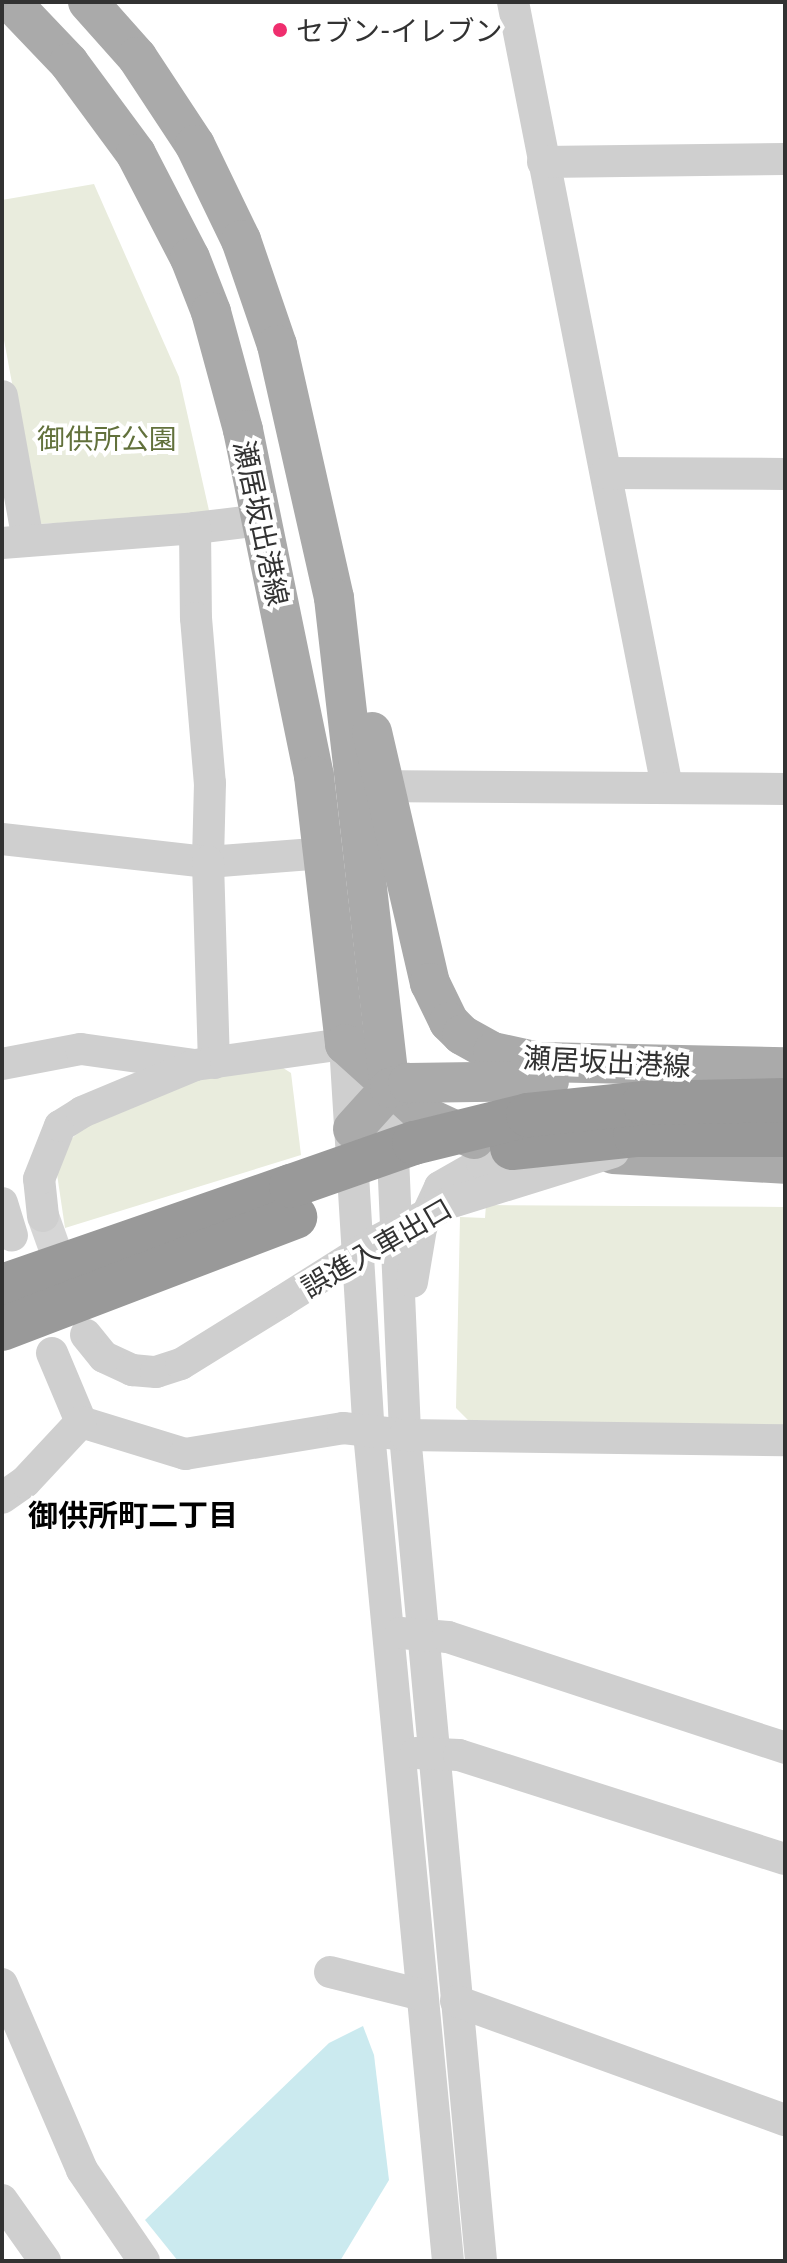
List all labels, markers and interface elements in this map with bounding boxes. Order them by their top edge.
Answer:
place label: セブン-イレブン [296,13,502,47]
marker: セブン-イレブン [271,21,289,39]
park label: 御供所公園 [37,421,177,455]
street label: 瀬居坂出港線 [228,437,296,609]
street label: 瀬居坂出港線 [522,1040,692,1082]
street label: 誤進入車出口 [295,1190,457,1304]
district label: 御供所町二丁目 [28,1496,238,1532]

